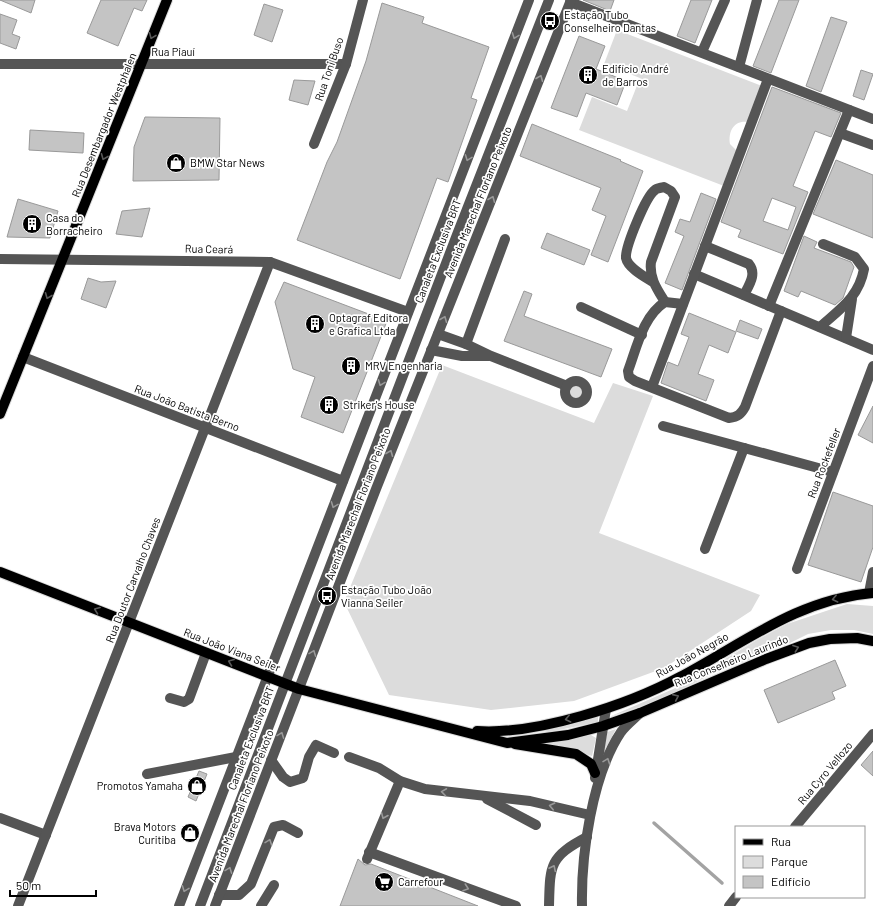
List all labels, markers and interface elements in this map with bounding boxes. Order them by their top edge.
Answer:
place label: Estação Tubo Conselheiro Dantas [564,8,656,34]
bus stop icon: Estação Tubo Conselheiro Dantas [539,10,561,32]
one-way arrow [512,32,520,40]
one-way arrow [149,33,157,40]
street label: Rua Toni Buso [312,35,346,103]
street label: Rua Piauí [151,45,195,58]
street label: Rua Desembargador Westphalen [69,51,139,199]
place label: Edifício André de Barros [602,62,669,88]
building icon: Edifício André de Barros [577,64,599,86]
one-way arrow [535,74,543,82]
street label: Avenida Marechal Floriano Peixoto [441,124,514,279]
shop icon: BMW Star News [165,152,187,174]
one-way arrow [100,153,108,160]
one-way arrow [465,154,473,161]
place label: BMW Star News [190,156,265,169]
one-way arrow [487,195,495,203]
street label: Canaleta Exclusiva BRT [412,197,463,305]
place label: Casa do Borracheiro [46,211,103,237]
building icon: Casa do Borracheiro [21,213,43,235]
street label: Rua Ceará [185,242,233,255]
one-way arrow [44,292,52,299]
place label: Optagraf Editora e Grafica Ltda [329,311,408,337]
building icon: Optagraf Editora e Grafica Ltda [304,313,326,335]
one-way arrow [439,316,447,323]
building icon: MRV Engenharia [340,355,362,377]
place label: MRV Engenharia [365,359,442,372]
one-way arrow [377,380,385,387]
street label: Rua João Batista Berno [133,381,242,434]
building icon: Striker's House [318,394,340,416]
place label: Striker's House [343,398,415,411]
street label: Avenida Marechal Floriano Peixoto [322,426,393,582]
street label: Rua Rockefeller [804,426,843,500]
one-way arrow [386,450,394,457]
one-way arrow [330,501,338,508]
street label: Rua Doutor Carvalho Chaves [103,515,162,644]
place label: Estação Tubo João Vianna Seiler [341,583,432,609]
bus stop icon: Estação Tubo João Vianna Seiler [316,585,338,607]
one-way arrow [831,594,838,602]
one-way arrow [93,607,100,615]
street label: Rua João Viana Seiler [182,625,282,674]
street label: Rua João Negrão [653,629,730,680]
street label: Rua Conselheiro Laurindo [672,632,790,689]
one-way arrow [793,644,800,653]
one-way arrow [308,649,316,656]
one-way arrow [228,659,235,667]
street label: Canaleta Exclusiva BRT [225,684,276,792]
one-way arrow [671,694,679,702]
one-way arrow [565,714,571,722]
street label: Avenida Marechal Floriano Peixoto [205,728,276,884]
one-way arrow [276,732,284,739]
street label: Rua Cyro Vellozo [795,739,855,807]
one-way arrow [602,758,611,765]
shop icon: Promotos Yamaha [186,775,208,797]
place label: Promotos Yamaha [97,779,183,792]
one-way arrow [441,788,447,797]
one-way arrow [549,803,556,811]
one-way arrow [381,813,389,820]
place label: Brava Motors Curitiba [114,820,176,846]
shop icon: Brava Motors Curitiba [179,822,201,844]
legend [735,826,865,898]
text: Rua [771,834,791,848]
one-way arrow [264,839,272,846]
text: Parque [771,854,808,868]
one-way arrow [548,865,556,872]
one-way arrow [225,866,233,873]
supermarket icon: Carrefour [373,871,395,893]
scale bar [10,872,96,898]
text: Edifício [771,874,811,888]
place label: Carrefour [398,875,443,888]
text: 50 m [16,878,41,892]
one-way arrow [463,883,470,892]
one-way arrow [182,886,190,893]

